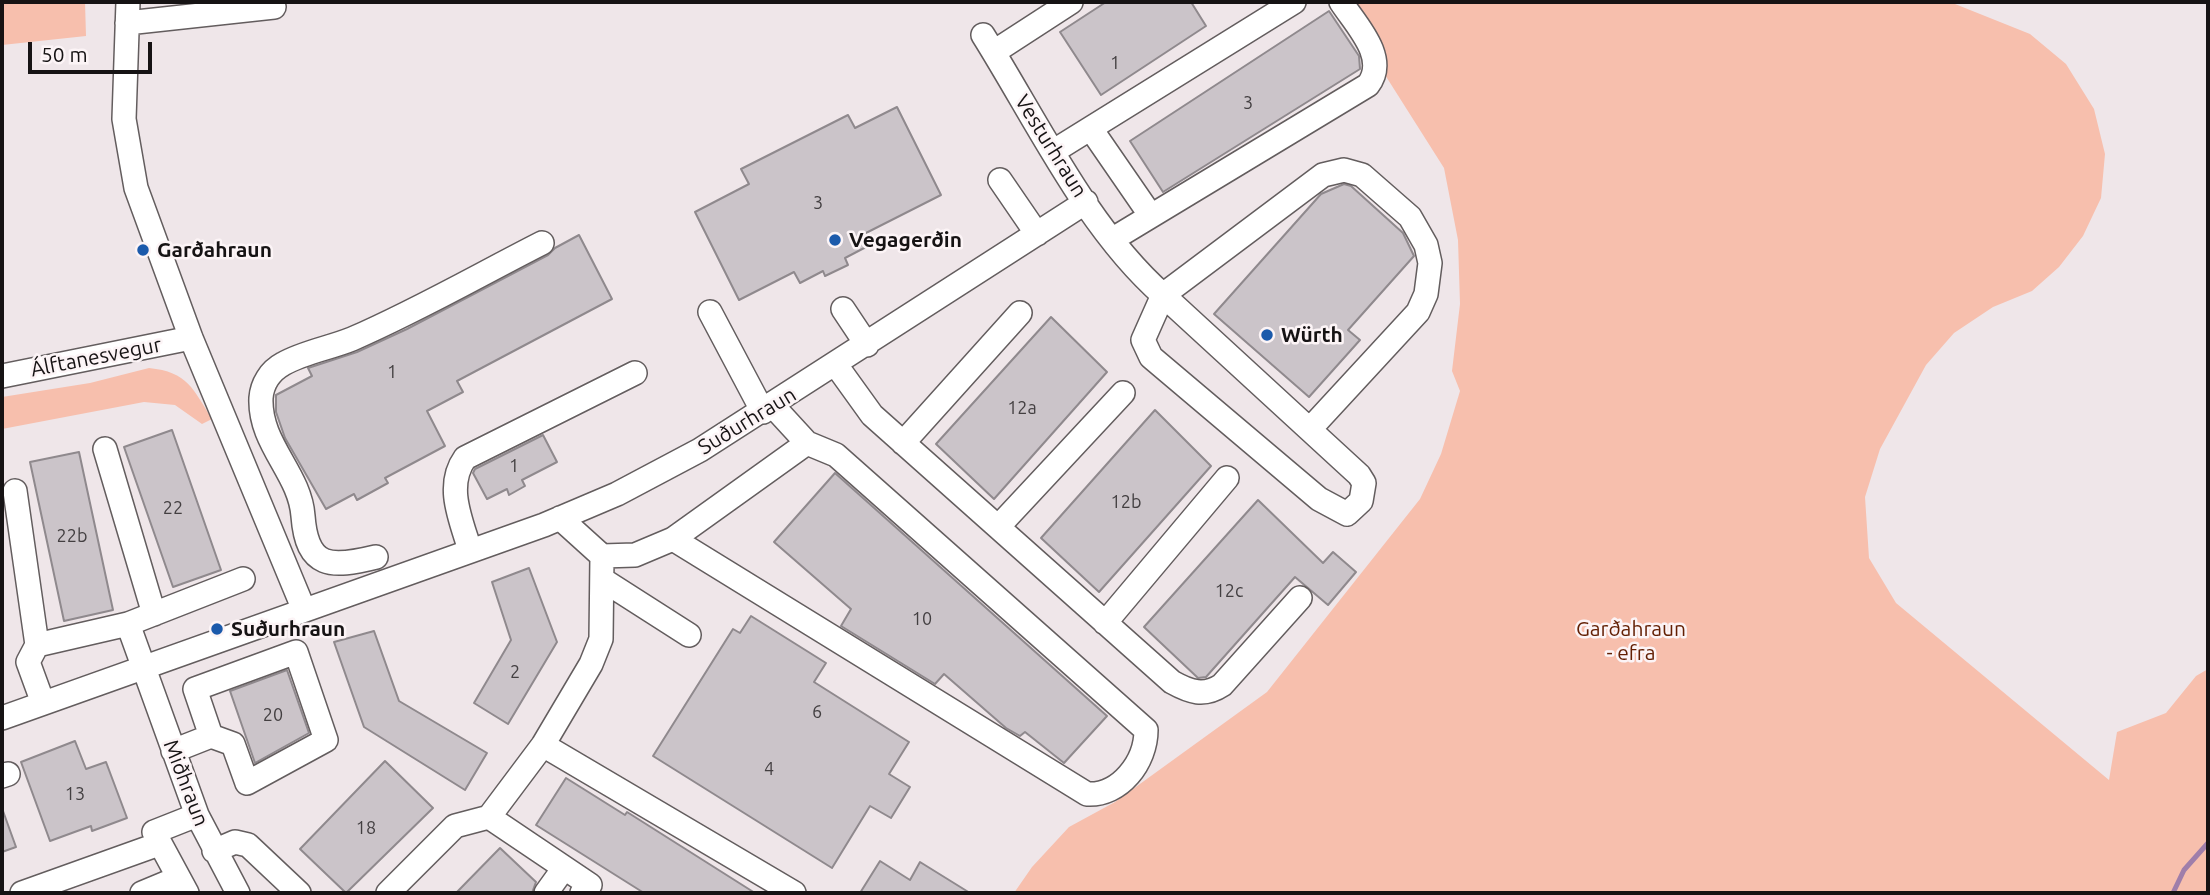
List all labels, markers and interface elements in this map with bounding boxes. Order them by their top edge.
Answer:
scale bar [32,28,156,72]
text: 50 m [41,42,88,66]
house number: 1 [1110,52,1120,74]
street label: Vesturhraun [1010,90,1092,202]
house number: 3 [1243,92,1253,114]
house number: 3 [813,192,823,214]
place label: Vegagerðin [849,227,962,253]
marker: Vegagerðin [827,232,843,248]
place label: Garðahraun [157,237,272,263]
marker: Garðahraun [135,242,151,258]
place label: Würth [1281,322,1343,348]
marker: Würth [1259,327,1275,343]
street label: Álftanesvegur [28,332,164,382]
house number: 1 [387,361,397,383]
street label: Suðurhraun [693,382,801,460]
house number: 12a [1007,397,1037,419]
house number: 1 [509,455,519,477]
house number: 12b [1111,491,1141,513]
house number: 22 [163,497,183,519]
house number: 22b [57,525,87,547]
house number: 12c [1215,580,1243,602]
house number: 10 [912,608,932,630]
place label: Suðurhraun [231,616,345,642]
park label: Garðahraun - efra [1576,616,1686,666]
marker: Suðurhraun [209,621,225,637]
house number: 2 [510,661,520,683]
house number: 6 [812,701,822,723]
house number: 20 [263,704,283,726]
street label: Miðhraun [158,736,214,830]
house number: 4 [764,758,774,780]
house number: 13 [65,783,85,805]
house number: 18 [356,817,376,839]

